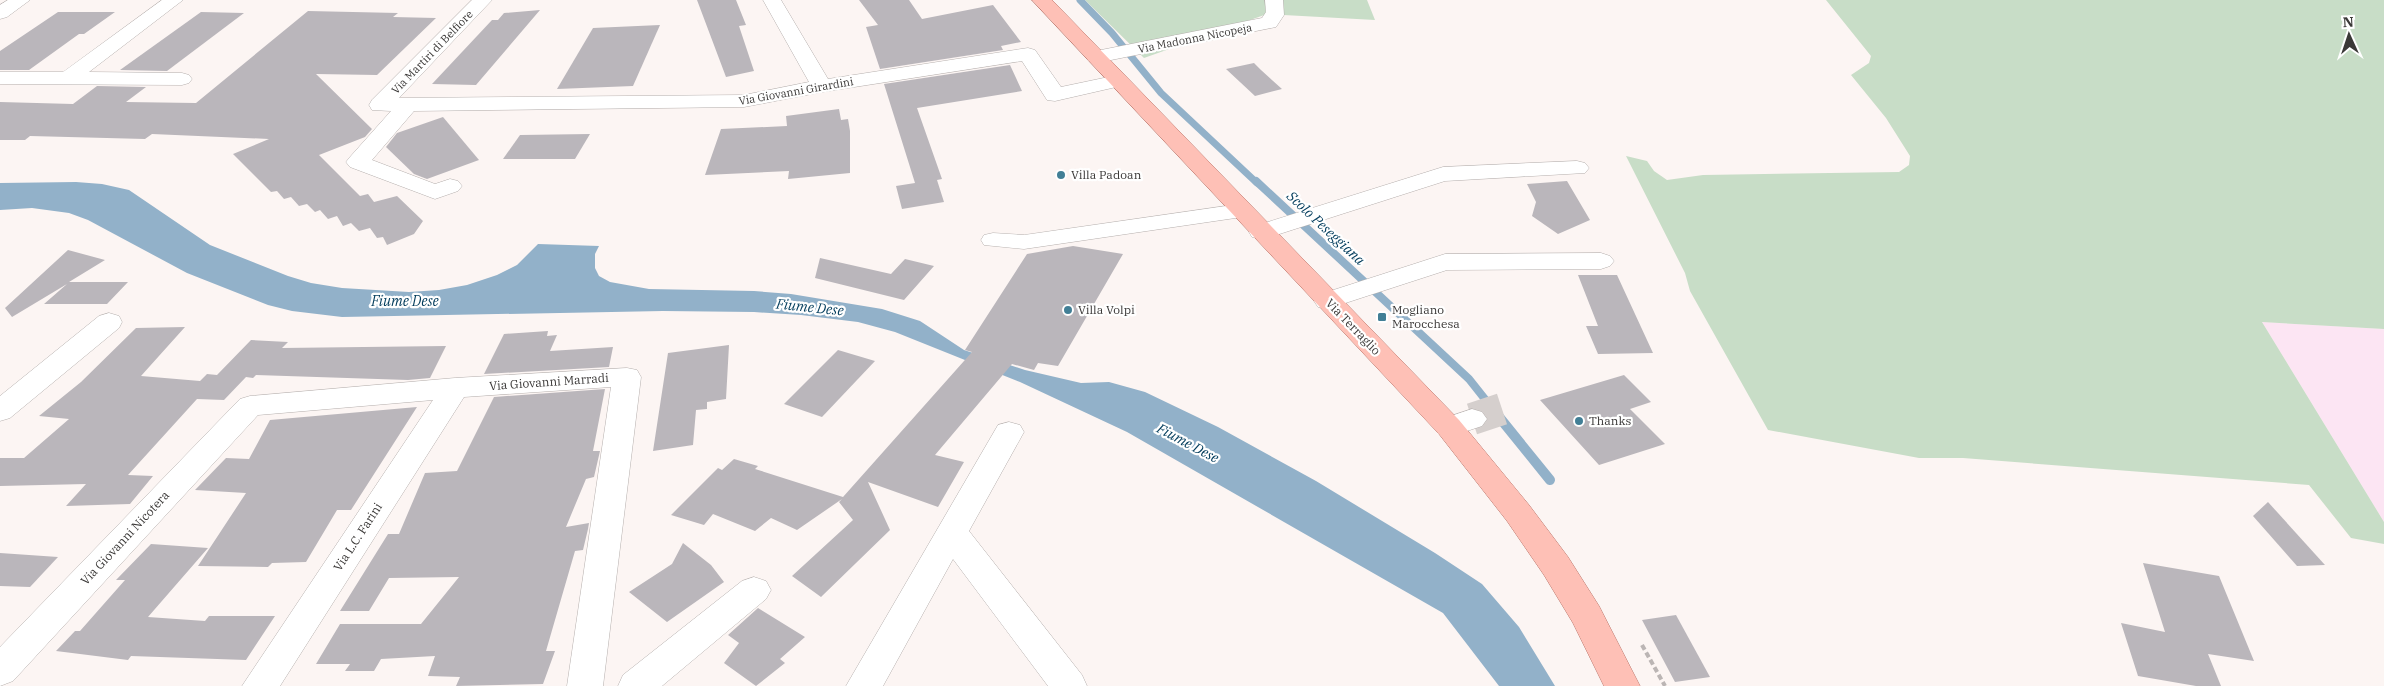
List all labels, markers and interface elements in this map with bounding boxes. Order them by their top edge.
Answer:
street label: Via Martiri di Belfiore [388,7,476,97]
north arrow [2324,10,2374,60]
text: N [2342,13,2354,31]
street label: Via Madonna Nicopeja [1137,20,1253,56]
street label: Via Giovanni Girardini [738,74,855,108]
place label: Villa Padoan [1071,167,1142,182]
marker: Villa Padoan [1055,169,1067,181]
water label: Scolo Peseggiana [1282,186,1369,269]
water label: Fiume Dese [370,292,440,310]
water label: Fiume Dese [774,294,845,320]
street label: Via Terraglio [1323,295,1384,358]
place label: Villa Volpi [1078,302,1135,317]
place label: Mogliano Marocchesa [1392,302,1460,331]
marker: Villa Volpi [1062,304,1074,316]
marker: Mogliano Marocchesa [1376,311,1388,323]
street label: Via Giovanni Marradi [489,370,610,393]
place label: Thanks [1589,413,1632,428]
marker: Thanks [1573,415,1585,427]
water label: Fiume Dese [1153,419,1223,467]
street label: Via Giovanni Nicotera [77,487,172,588]
street label: Via L.C. Farini [330,500,385,574]

